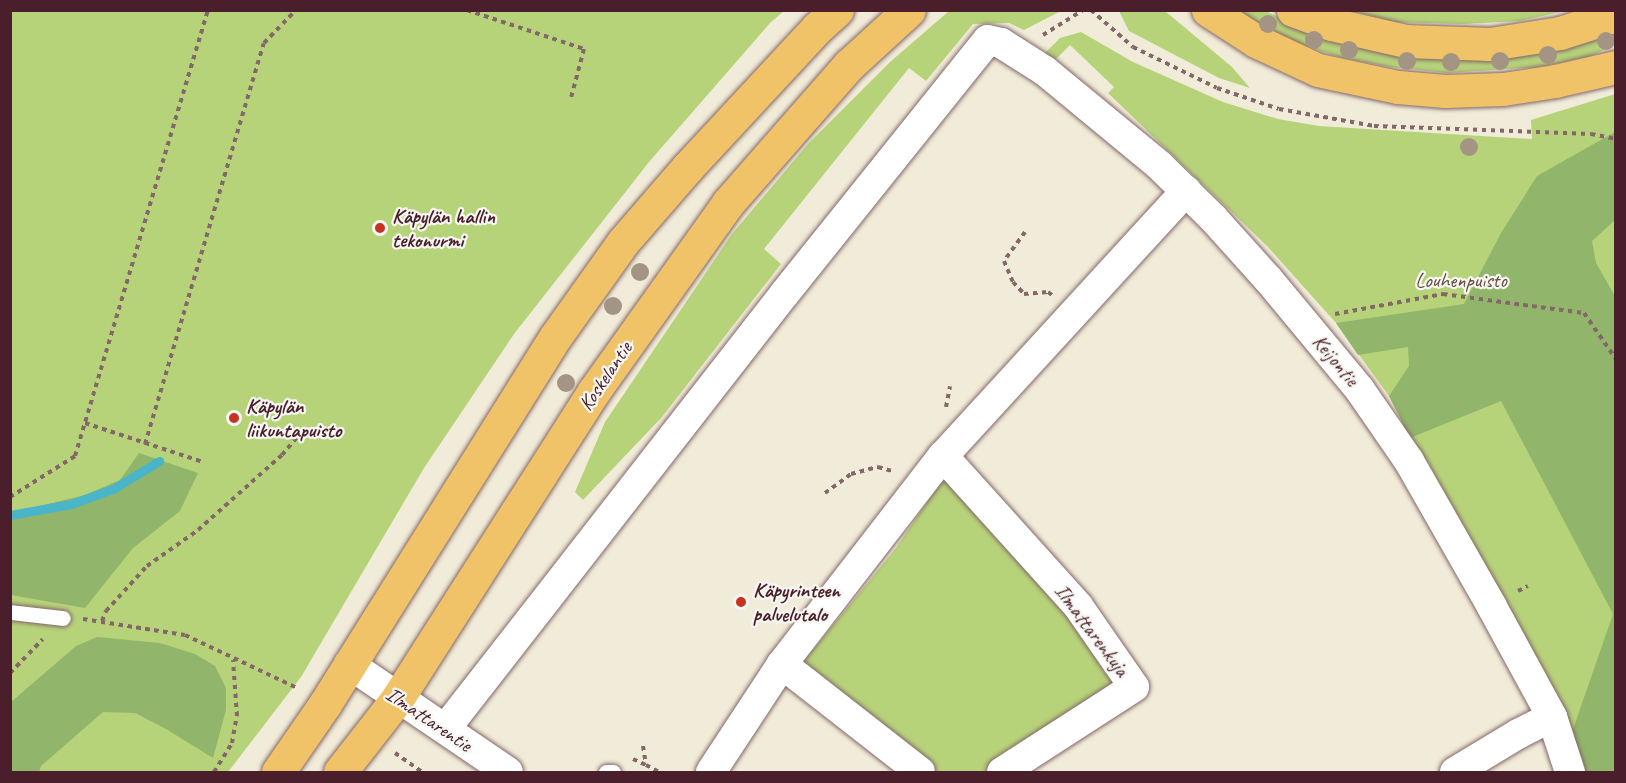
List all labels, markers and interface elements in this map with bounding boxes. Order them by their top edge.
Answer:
place label: Käpylän hallin tekonurmi [392,203,495,253]
marker: Käpylän hallin tekonurmi [373,221,387,235]
park label: Louhenpuisto [1415,267,1507,293]
street label: Keijontie [1307,329,1365,391]
street label: Koskelantie [573,337,637,415]
place label: Käpylän liikuntapuisto [246,393,341,443]
marker: Käpylän liikuntapuisto [227,411,241,425]
place label: Käpyrinteen palvelutalo [753,577,840,627]
street label: Ilmattarenkuja [1049,579,1135,681]
marker: Käpyrinteen palvelutalo [734,595,748,609]
street label: Ilmattarentie [381,681,477,757]

